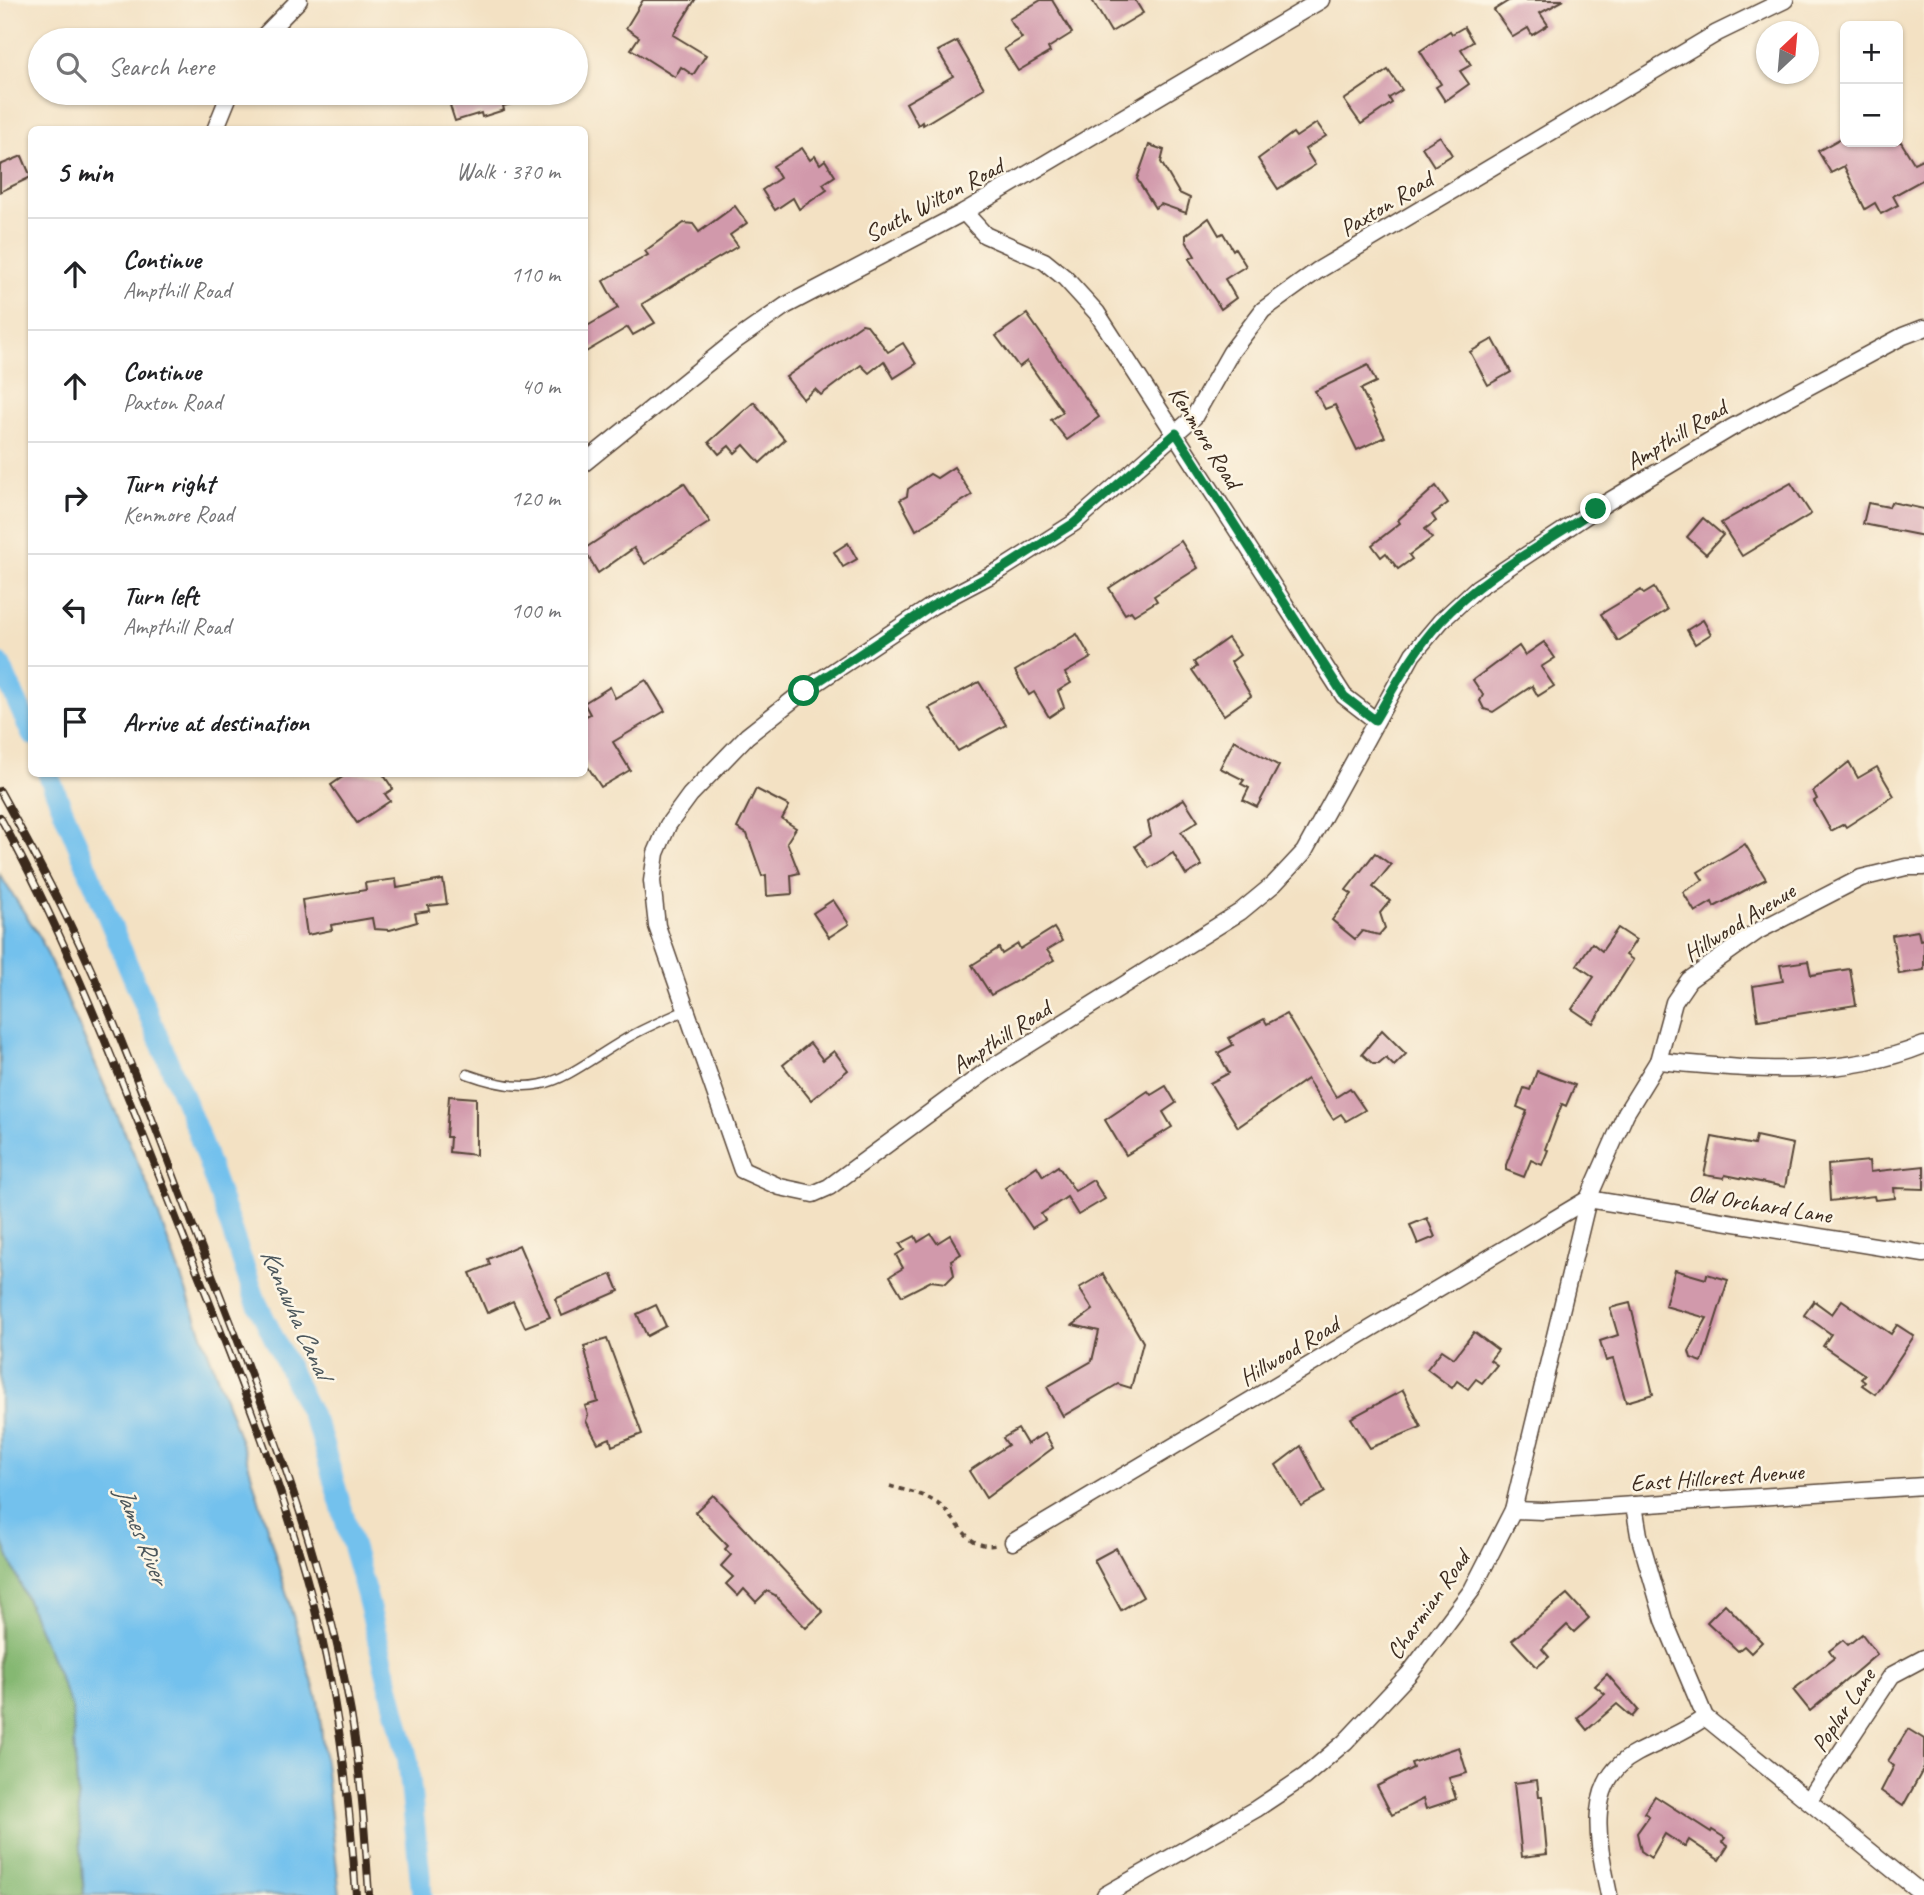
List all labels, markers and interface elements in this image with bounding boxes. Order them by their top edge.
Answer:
north arrow [1756,21,1819,84]
map controls [1840,21,1903,147]
button: + [1840,21,1903,84]
search box [28,28,588,105]
icon: search [52,48,90,86]
text: Search here [108,50,214,83]
button: − [1840,84,1903,147]
street label: South Wilton Road [860,149,1012,249]
text: 5 min [56,153,113,191]
text: Walk · 370 m [456,157,560,186]
street label: Paxton Road [1334,163,1441,243]
text: Continue [123,243,201,276]
icon: ahead [56,255,94,293]
text: 110 m [511,260,560,289]
text: Ampthill Road [123,276,231,305]
text: Continue [123,355,201,388]
icon: ahead [56,367,94,405]
text: 40 m [521,372,560,401]
street label: Kenmore Road [1162,380,1250,497]
text: Paxton Road [123,388,222,417]
street label: Ampthill Road [1620,391,1735,477]
text: Turn right [123,467,214,500]
icon: right [56,479,94,517]
text: 120 m [511,484,560,513]
route end [1580,493,1611,524]
text: Kenmore Road [123,500,233,529]
text: Turn left [123,579,198,612]
icon: left [56,591,94,629]
text: 100 m [511,596,560,625]
text: Ampthill Road [123,612,231,641]
route start [788,675,819,706]
icon: arrive [56,703,94,741]
text: Arrive at destination [123,706,309,739]
street label: Hillwood Avenue [1678,875,1802,968]
street label: Ampthill Road [946,992,1059,1080]
street label: Old Orchard Lane [1686,1178,1836,1230]
water label: Kanawha Canal [253,1243,343,1390]
street label: Hillwood Road [1234,1308,1347,1392]
street label: East Hillcrest Avenue [1630,1456,1807,1498]
water label: James River [107,1480,178,1593]
street label: Charmian Road [1380,1542,1479,1665]
street label: Poplar Lane [1804,1661,1883,1758]

